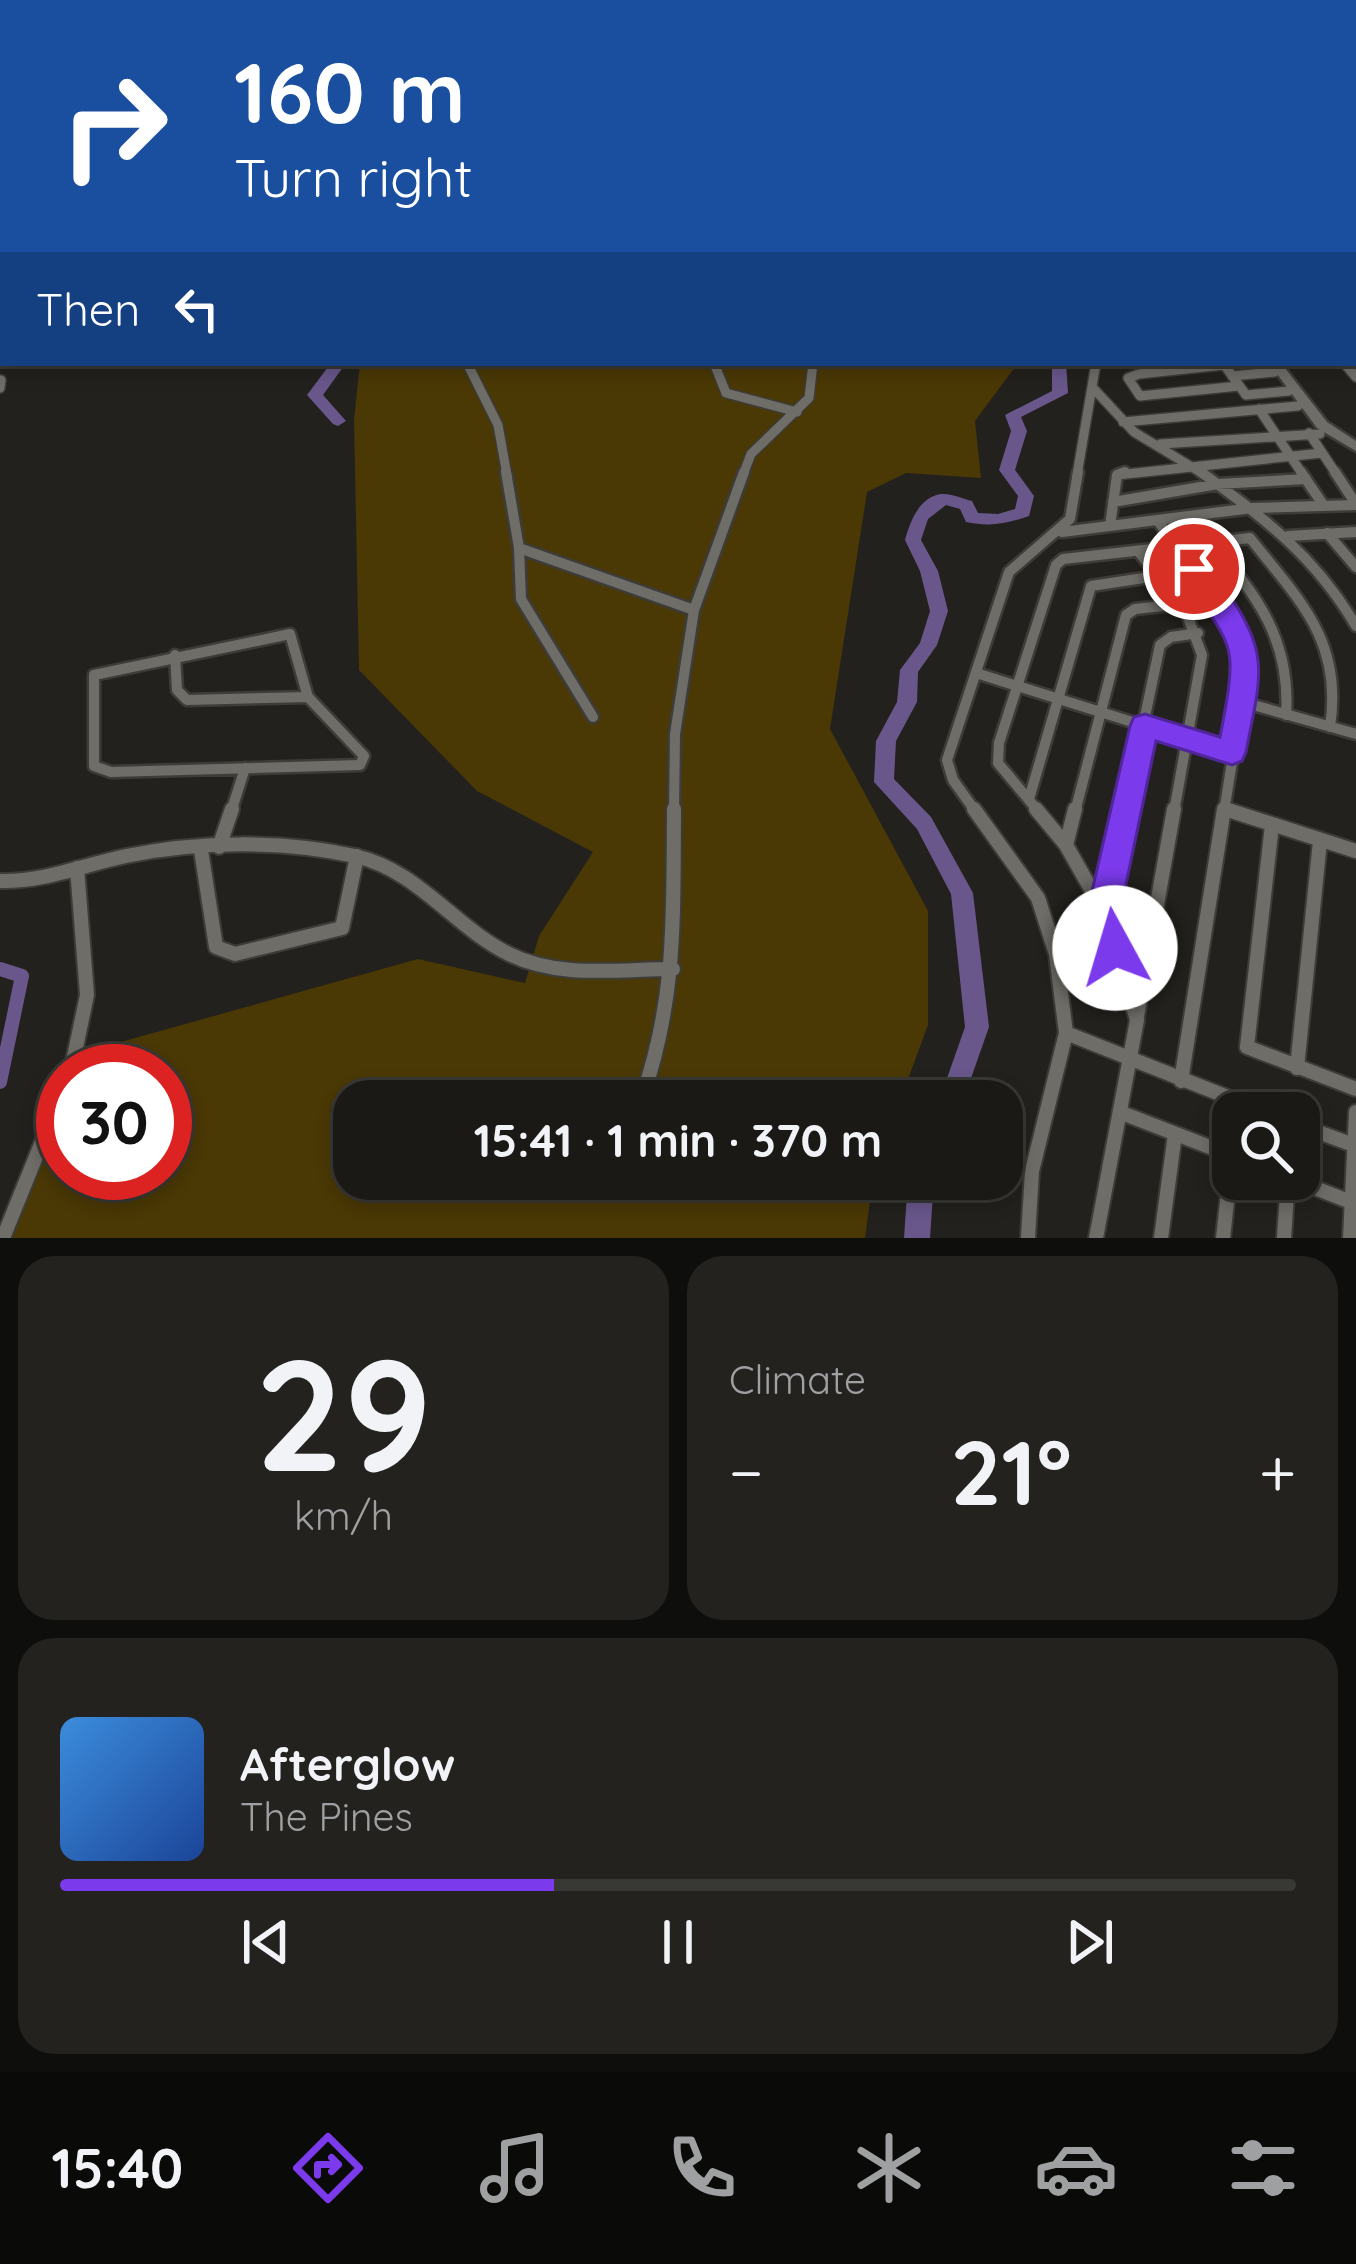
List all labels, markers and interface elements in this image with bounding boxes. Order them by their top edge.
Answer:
text: 160 m [234,39,466,144]
icon: right [36,48,192,204]
text: Turn right [234,143,473,211]
icon: left [164,276,230,342]
text: Then [36,281,140,337]
pin [1143,518,1245,620]
icon: arrive [1161,536,1227,602]
position arrow [1052,885,1178,1011]
speed limit sign: 30 [36,1044,192,1200]
map controls [1212,1092,1320,1200]
button: search [1212,1092,1320,1200]
text: 15:41 · 1 min · 370 m [474,1112,882,1168]
text: 29 [255,1315,432,1510]
text: Climate [729,1355,866,1404]
text: 21° [950,1415,1072,1528]
text: − [729,1430,763,1513]
text: + [1259,1430,1296,1513]
text: km/h [294,1491,393,1540]
text: Afterglow [240,1736,455,1792]
text: The Pines [240,1792,413,1841]
icon: previous [233,1909,299,1975]
icon: pause [645,1909,711,1975]
icon: next [1057,1909,1123,1975]
icon: directions [286,2126,370,2210]
icon: music [473,2126,557,2210]
icon: phone [660,2126,744,2210]
icon: climate [847,2126,931,2210]
icon: car [1034,2126,1118,2210]
icon: filters [1221,2126,1305,2210]
text: 15:40 [51,2134,183,2202]

